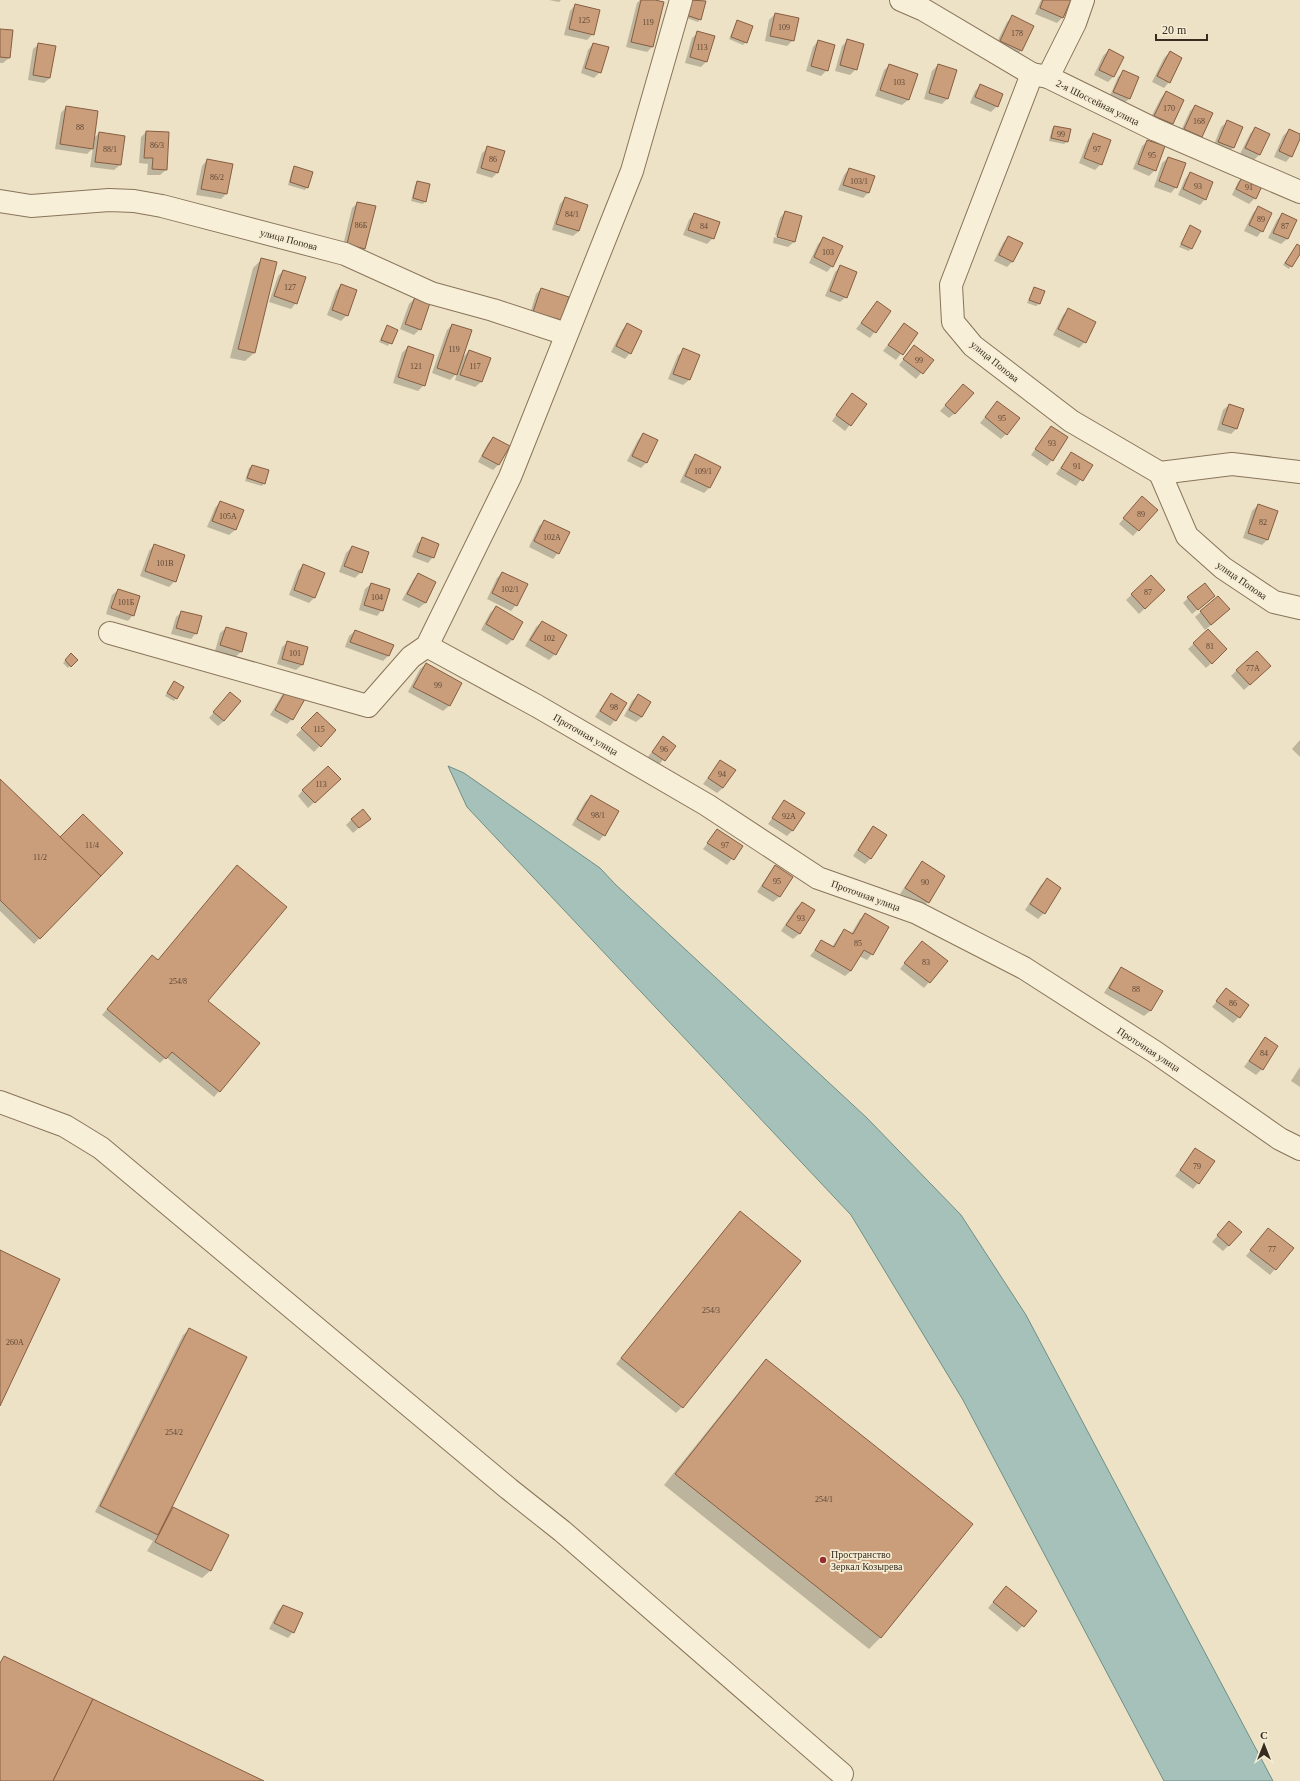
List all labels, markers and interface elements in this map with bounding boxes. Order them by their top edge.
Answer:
house number: 125 [578,16,590,25]
scale bar [1156,16,1207,42]
house number: 119 [642,18,654,27]
house number: 109 [778,23,790,32]
text: 20 m [1162,23,1187,37]
house number: 178 [1011,29,1023,38]
house number: 113 [696,43,708,52]
house number: 103 [893,78,905,87]
street label: 2-я Шоссейная улица [1054,78,1142,128]
house number: 170 [1163,104,1175,113]
house number: 168 [1193,117,1205,126]
house number: 88 [76,123,84,132]
house number: 99 [1057,130,1065,139]
house number: 86/3 [150,141,164,150]
house number: 88/1 [103,145,117,154]
house number: 97 [1093,145,1101,154]
house number: 95 [1148,151,1156,160]
house number: 86 [489,155,497,164]
house number: 86/2 [210,173,224,182]
house number: 103/1 [850,177,868,186]
house number: 93 [1194,182,1202,191]
house number: 91 [1245,183,1253,192]
house number: 84/1 [565,210,579,219]
house number: 89 [1257,215,1265,224]
house number: 86Б [355,221,368,230]
house number: 84 [700,222,708,231]
house number: 87 [1281,222,1289,231]
street label: улица Попова [259,227,319,253]
house number: 103 [822,248,834,257]
house number: 127 [284,283,296,292]
street label: улица Попова [968,339,1021,385]
house number: 119 [448,345,460,354]
house number: 99 [915,356,923,365]
house number: 121 [410,362,422,371]
house number: 117 [469,362,481,371]
house number: 95 [998,414,1006,423]
house number: 93 [1048,439,1056,448]
house number: 91 [1073,462,1081,471]
house number: 109/1 [694,467,712,476]
house number: 89 [1137,510,1145,519]
house number: 105А [219,512,237,521]
house number: 82 [1259,518,1267,527]
house number: 102А [543,533,561,542]
house number: 101В [156,559,174,568]
street label: улица Попова [1214,559,1269,602]
house number: 102/1 [501,585,519,594]
house number: 87 [1144,588,1152,597]
house number: 104 [371,593,383,602]
house number: 101Б [118,598,135,607]
house number: 102 [543,634,555,643]
house number: 81 [1206,642,1214,651]
house number: 101 [289,649,301,658]
house number: 77А [1246,664,1260,673]
house number: 99 [434,681,442,690]
house number: 98 [610,703,618,712]
street label: Проточная улица [552,711,620,758]
house number: 115 [313,725,325,734]
house number: 96 [660,745,668,754]
house number: 94 [718,770,726,779]
house number: 113 [315,780,327,789]
house number: 98/1 [591,811,605,820]
house number: 92А [782,812,796,821]
house number: 11/4 [85,841,99,850]
house number: 97 [721,841,729,850]
house number: 11/2 [33,853,47,862]
house number: 95 [773,877,781,886]
street label: Проточная улица [830,878,902,913]
house number: 90 [921,878,929,887]
house number: 93 [797,914,805,923]
house number: 85 [854,939,862,948]
house number: 83 [922,958,930,967]
house number: 254/8 [169,977,187,986]
house number: 88 [1132,985,1140,994]
house number: 86 [1229,999,1237,1008]
street label: Проточная улица [1115,1025,1183,1074]
house number: 84 [1260,1049,1268,1058]
house number: 79 [1193,1162,1201,1171]
house number: 77 [1268,1245,1276,1254]
house number: 254/3 [702,1306,720,1315]
house number: 260А [6,1338,24,1347]
house number: 254/2 [165,1428,183,1437]
house number: 254/1 [815,1495,833,1504]
place label: Пространство Зеркал Козырева [831,1549,903,1572]
marker: Пространство Зеркал Козырева [818,1555,828,1565]
north arrow [1244,1725,1284,1765]
text: С [1260,1729,1268,1741]

